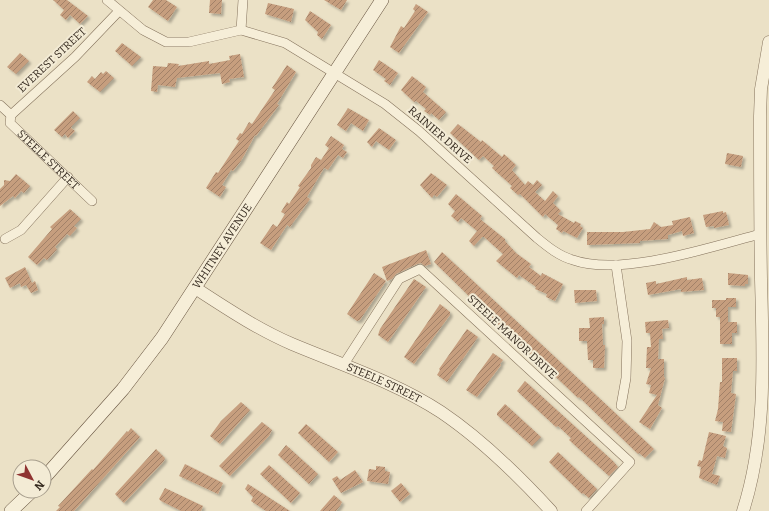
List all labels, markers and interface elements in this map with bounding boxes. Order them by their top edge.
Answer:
street label: EVEREST STREET [15,25,89,95]
street label: RAINIER DRIVE [405,104,475,166]
street label: STEELE STREET [15,127,82,192]
street label: WHITNEY AVENUE [189,201,254,291]
street label: STEELE MANOR DRIVE [465,292,559,382]
street label: STEELE STREET [345,360,424,406]
north arrow [12,459,52,499]
text: N [31,478,47,493]

